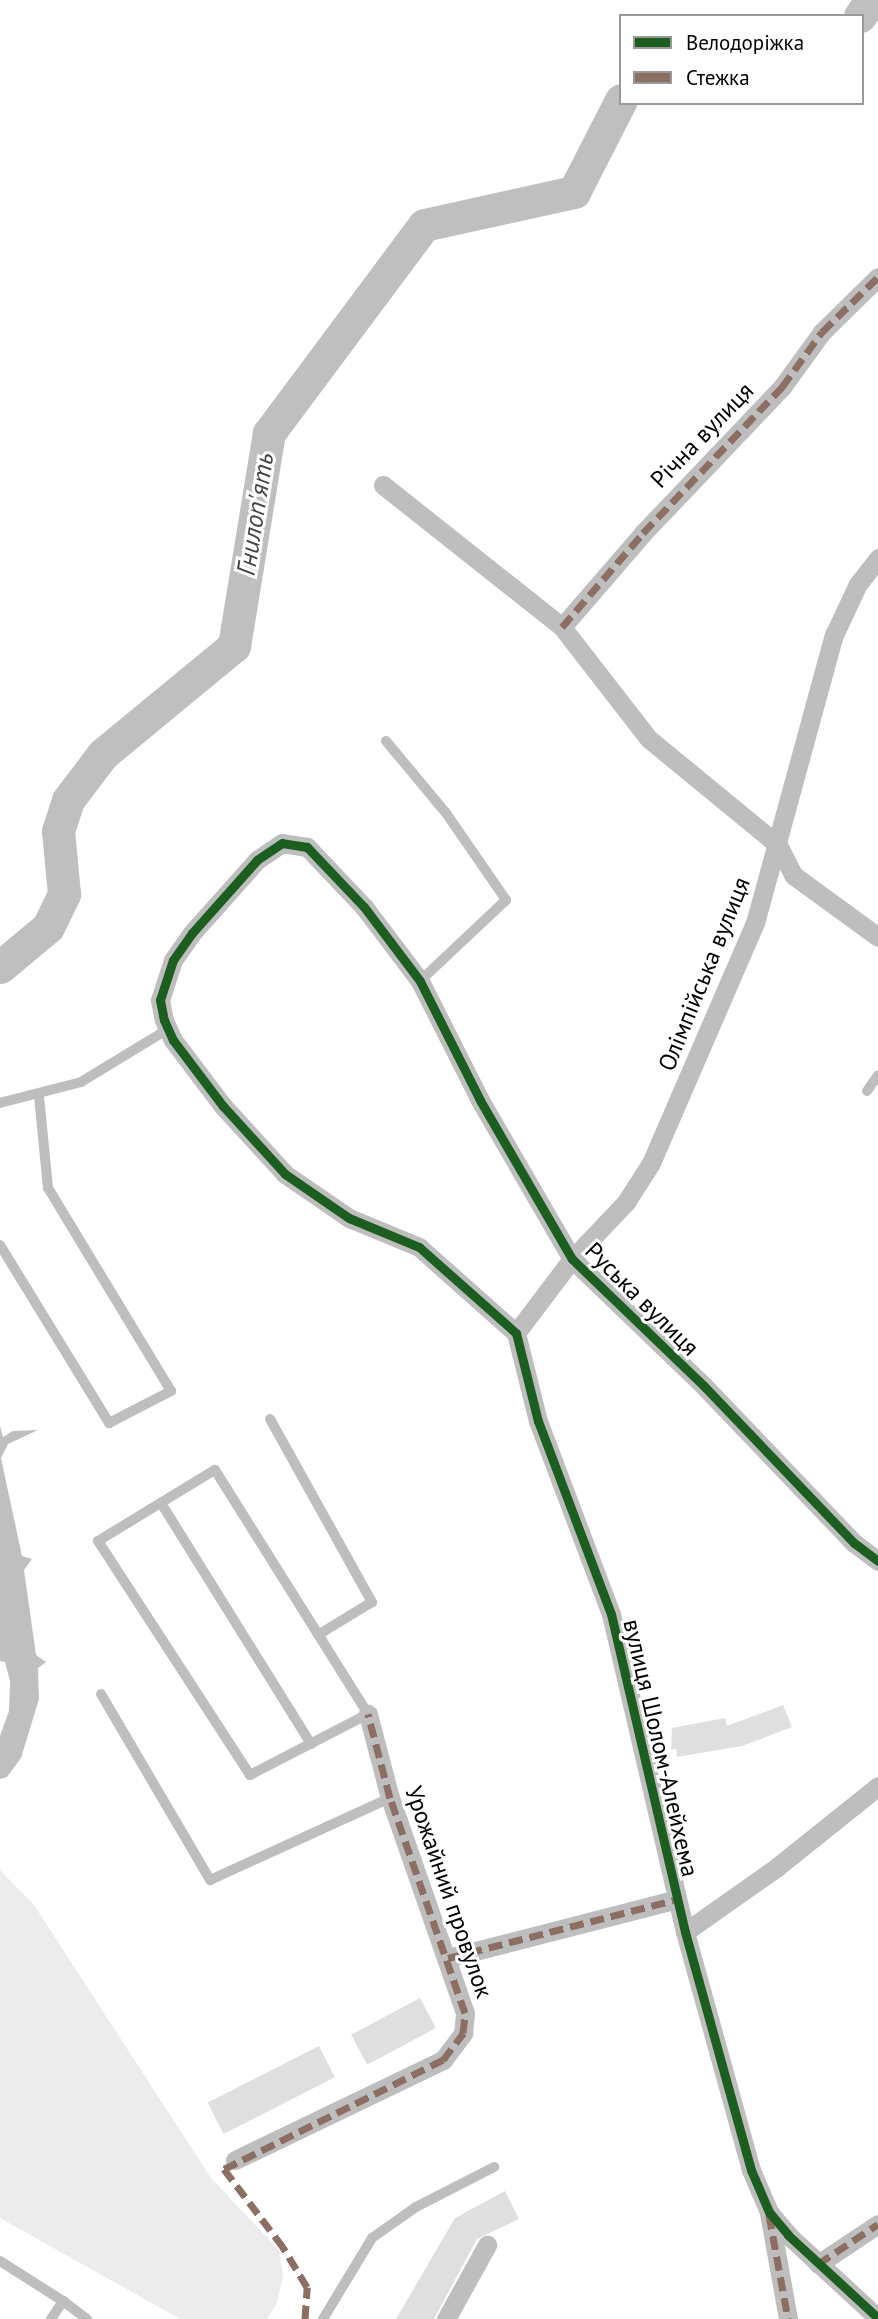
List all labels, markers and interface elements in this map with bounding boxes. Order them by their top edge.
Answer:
legend [619,14,864,105]
text: Велодоріжка [686,29,804,56]
text: Стежка [686,64,750,91]
street label: Річна вулиця [645,376,759,494]
water label: Гнилоп'ять [230,450,280,578]
street label: Олімпійська вулиця [652,873,756,1075]
street label: Руська вулиця [579,1236,705,1362]
street label: вулиця Шолом-Алейхема [617,1616,705,1880]
street label: Урожайний провулок [399,1782,499,2002]

